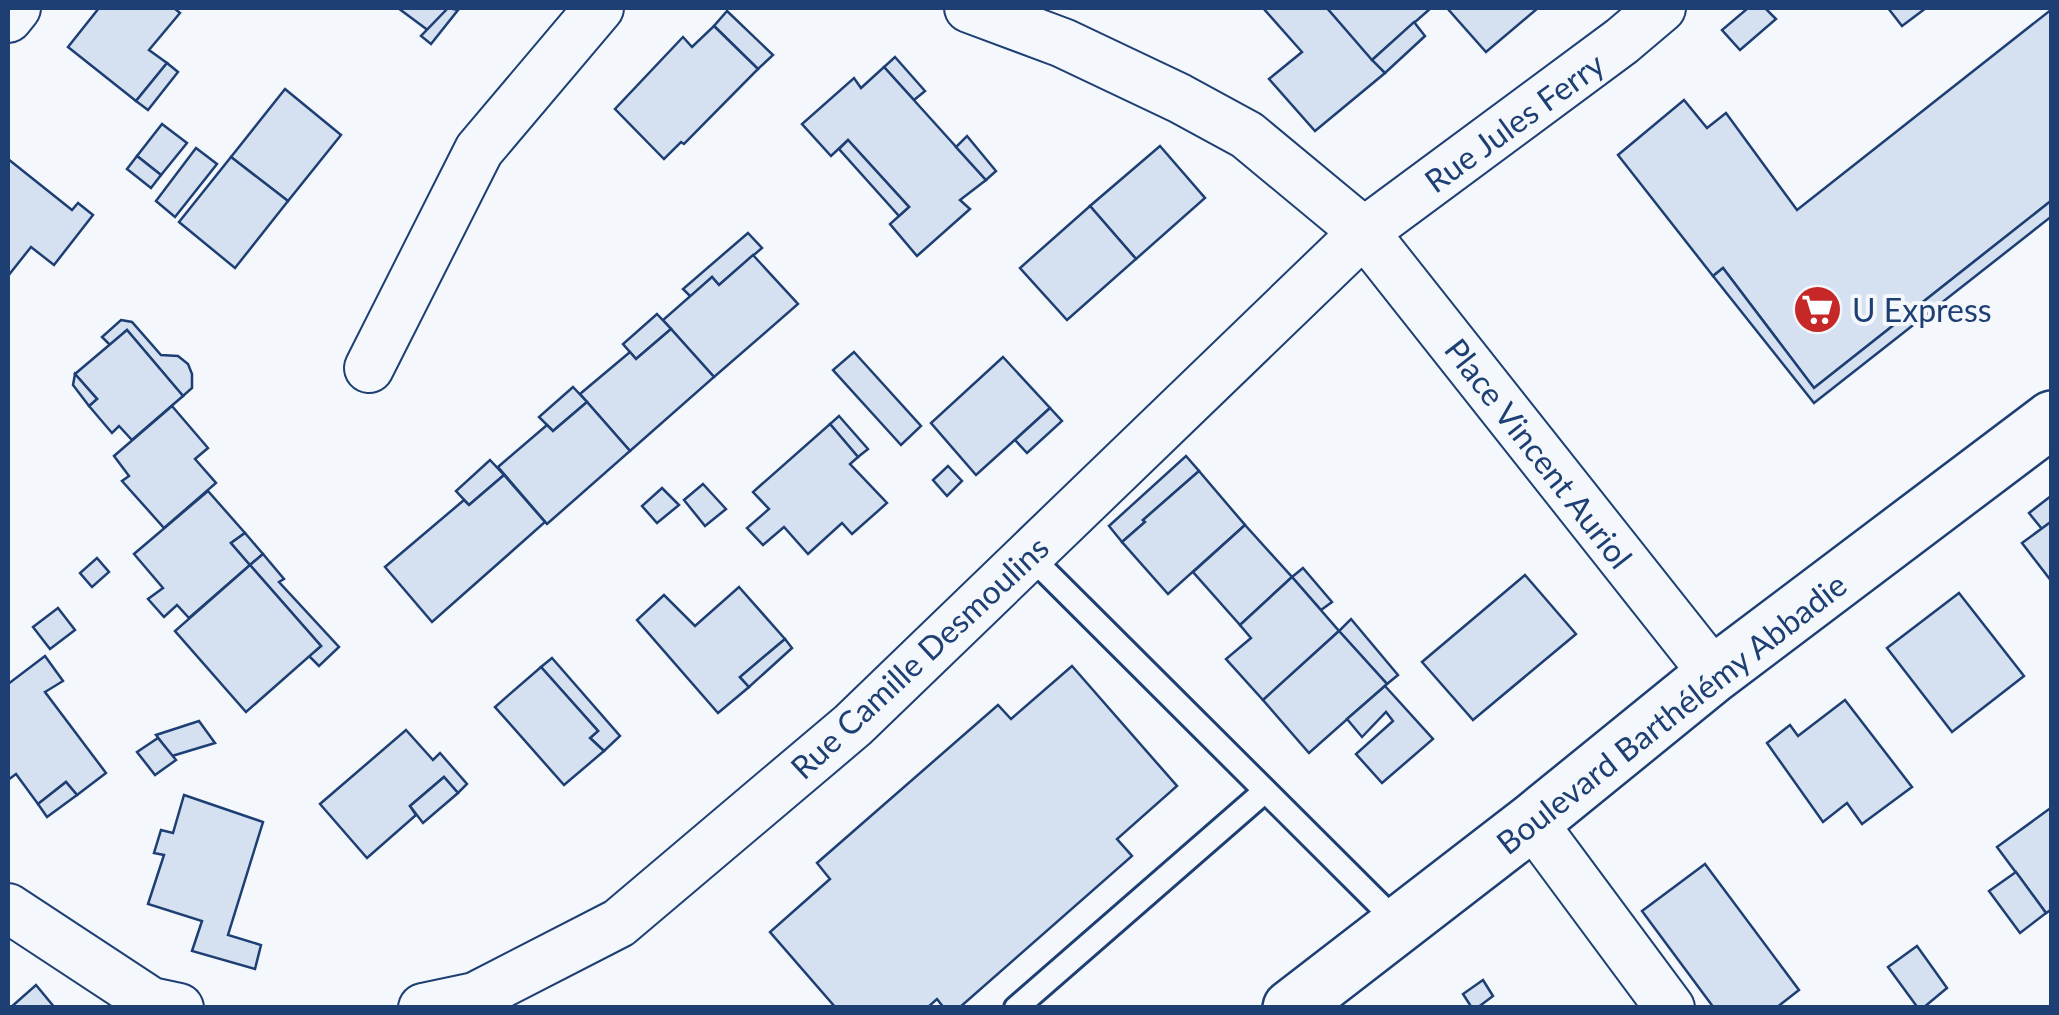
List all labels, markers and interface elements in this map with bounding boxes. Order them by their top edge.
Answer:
street label: Rue Jules Ferry [1417,44,1612,200]
supermarket icon: U Express [1791,283,1843,335]
place label: U Express [1852,290,1992,329]
street label: Place Vincent Auriol [1437,330,1641,576]
street label: Rue Camille Desmoulins [782,528,1056,786]
street label: Boulevard Barthélémy Abbadie [1488,564,1854,862]

